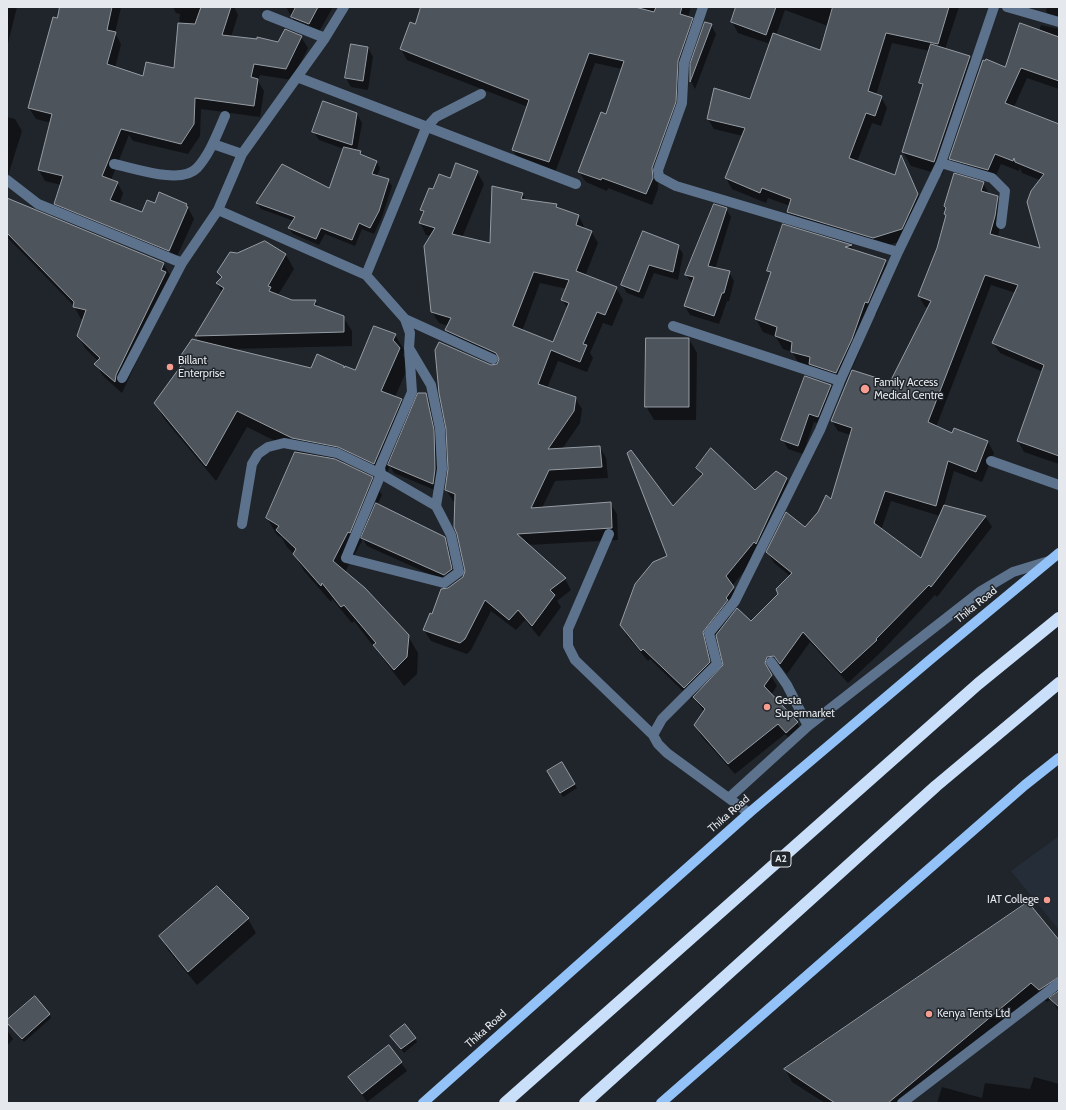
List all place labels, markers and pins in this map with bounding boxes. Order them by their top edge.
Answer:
place label: Billant Enterprise [178,354,225,380]
marker: Billant Enterprise [165,362,175,372]
place label: Family Access Medical Centre [874,376,943,402]
marker: Family Access Medical Centre [859,383,871,395]
place label: Gesta Supermarket [775,694,835,720]
marker: Gesta Supermarket [762,702,772,712]
place label: IAT College [987,893,1039,907]
marker: IAT College [1042,895,1052,905]
place label: Kenya Tents Ltd [937,1007,1010,1021]
marker: Kenya Tents Ltd [924,1009,934,1019]

